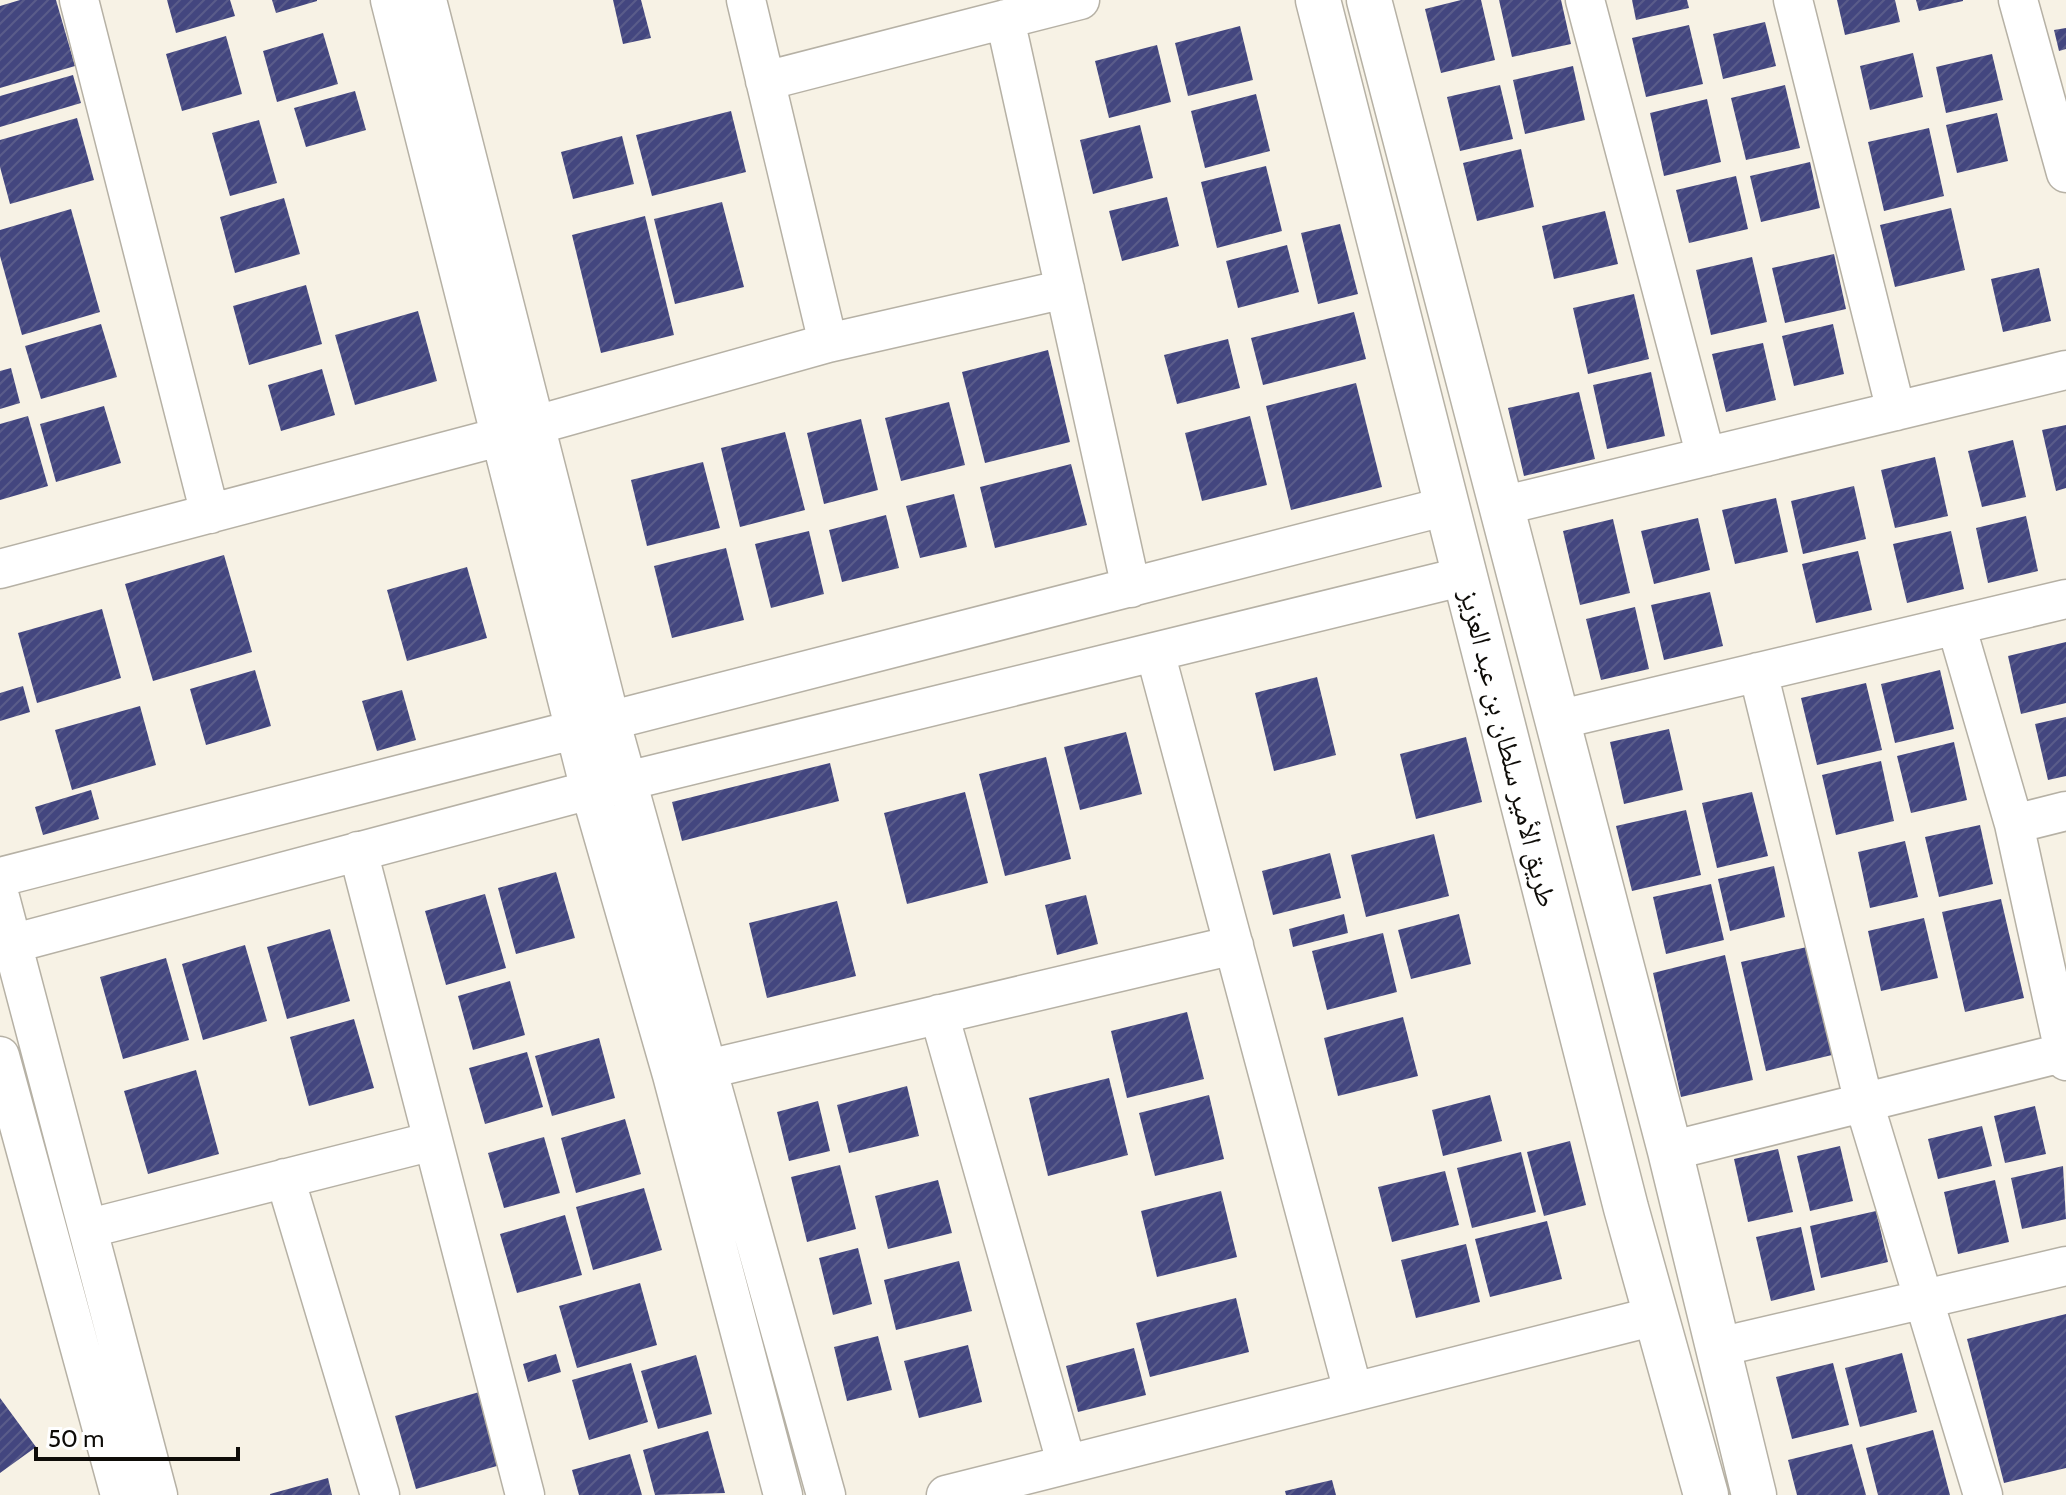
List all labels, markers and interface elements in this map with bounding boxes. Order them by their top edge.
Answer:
street label: طريق الأمير سلطان بن عبد العزيز [1452,584,1565,911]
scale bar [36,1411,238,1461]
text: 50 m [48,1424,104,1453]

